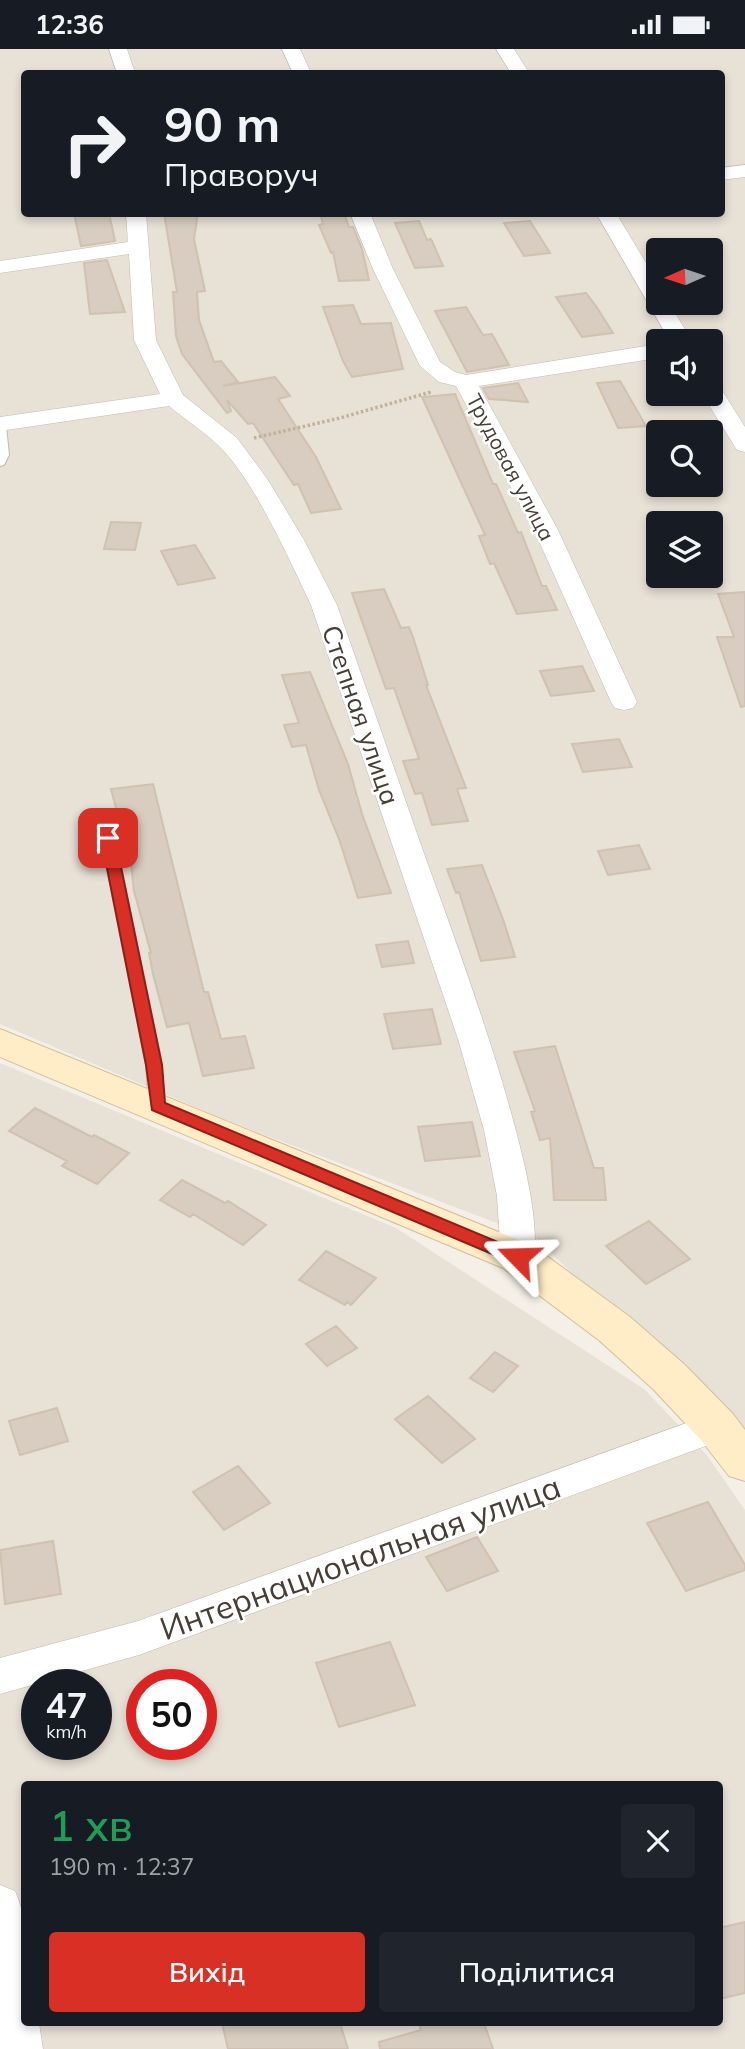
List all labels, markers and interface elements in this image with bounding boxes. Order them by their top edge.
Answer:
text: 12:36 [35,8,104,41]
text: 90 m [164,93,280,154]
icon: right [49,98,140,189]
text: Праворуч [164,154,319,194]
north arrow [646,238,723,315]
map controls [646,238,723,588]
button: sound [646,329,723,406]
street label: Трудовая улица [461,389,561,545]
button: search [646,420,723,497]
button: layers [646,511,723,588]
street label: Степная улица [315,621,407,809]
pin [78,808,138,868]
icon: arrive [89,819,127,857]
position arrow [481,1220,555,1294]
street label: Интернациональная улица [154,1466,566,1648]
speed limit sign: 50 [126,1669,217,1760]
text: 47 [45,1683,88,1727]
text: km/h [46,1720,87,1743]
text: 1 хв [49,1799,133,1852]
button: close [621,1804,695,1878]
text: 190 m · 12:37 [49,1852,194,1881]
button: Вихід [49,1932,365,2012]
button: Поділитися [379,1932,695,2012]

